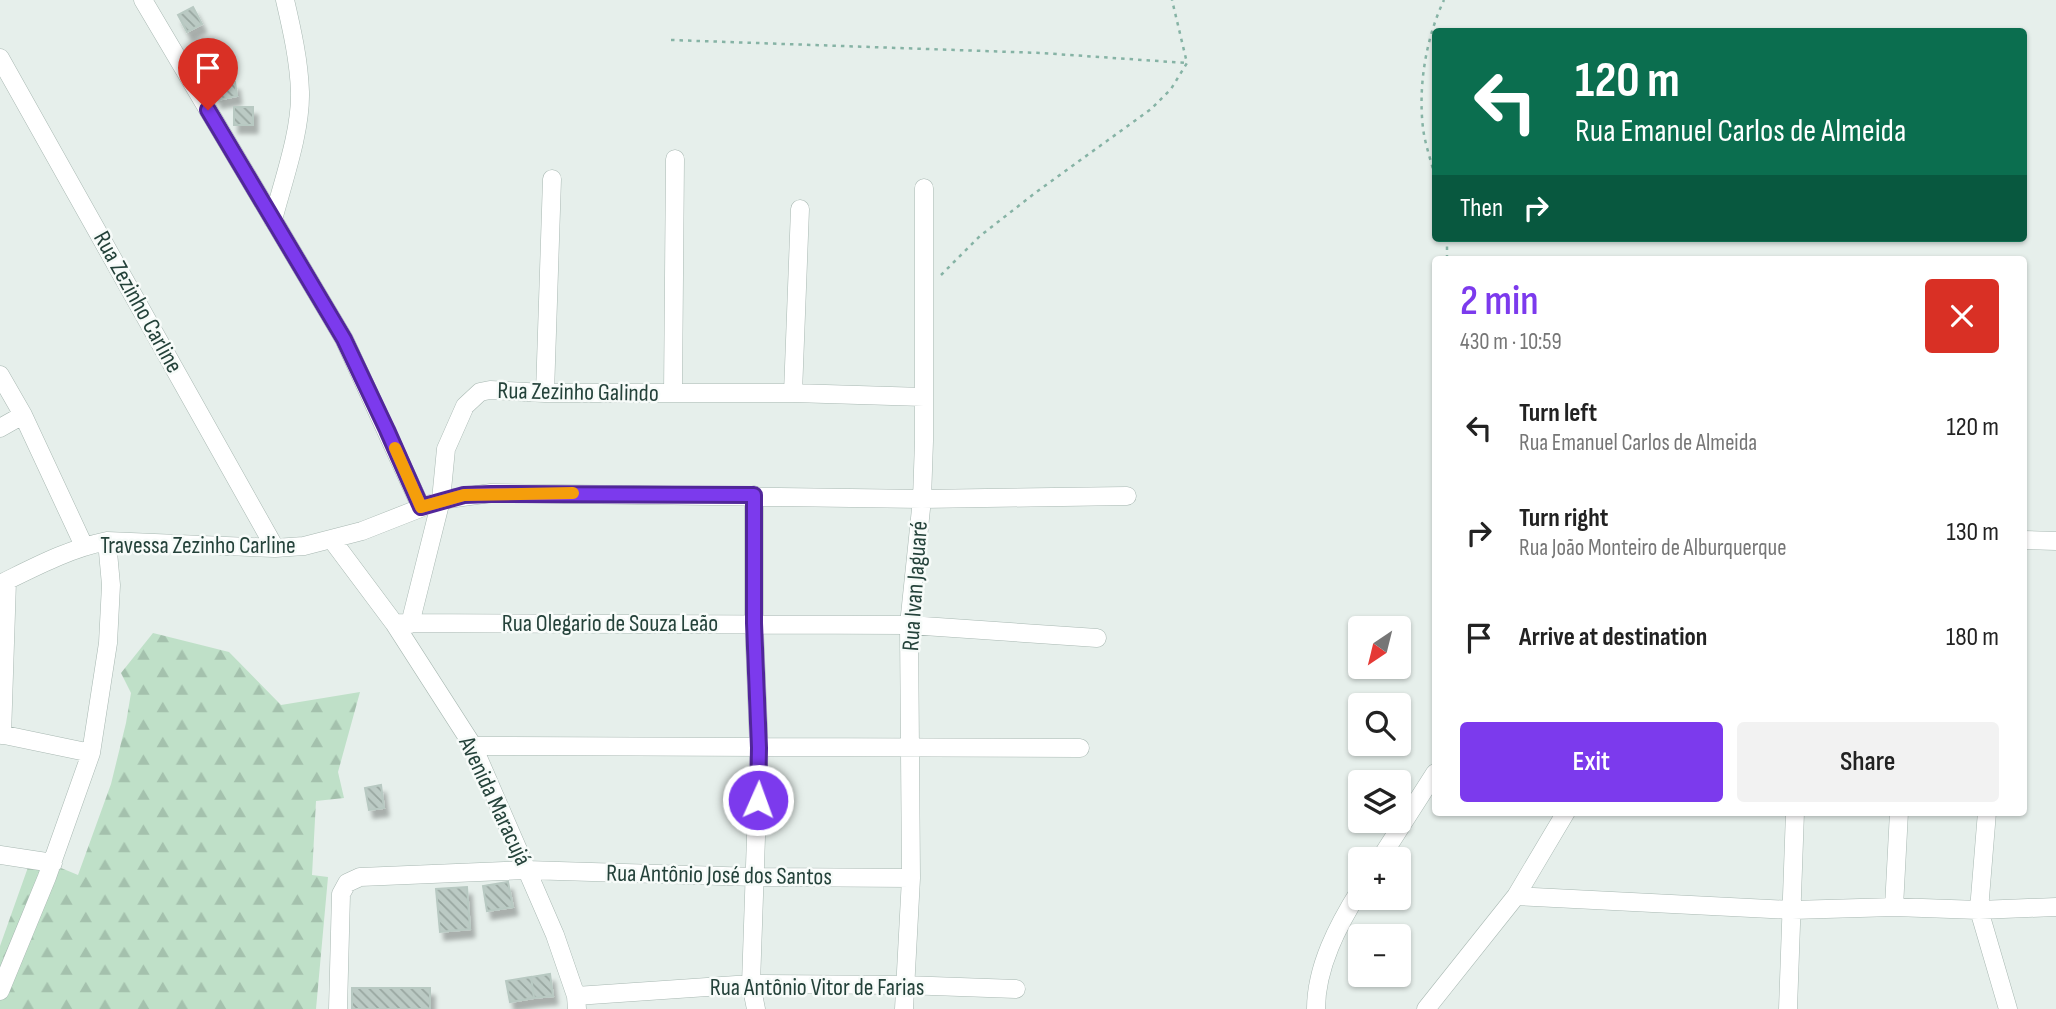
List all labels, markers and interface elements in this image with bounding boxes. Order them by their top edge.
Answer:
pin [178,38,238,110]
icon: arrive [189,49,227,87]
text: 120 m [1575,52,1680,111]
icon: left [1460,56,1551,147]
text: Rua Emanuel Carlos de Almeida [1575,112,1906,151]
icon: right [1517,189,1555,227]
text: Then [1460,193,1503,224]
street label: Rua Zezinho Carline [87,226,189,378]
text: 2 min [1460,276,1539,327]
button: close [1925,279,1999,353]
text: 430 m · 10:59 [1460,328,1562,356]
street label: Rua Zezinho Galindo [497,376,659,408]
text: Turn left [1519,398,1597,429]
icon: left [1460,409,1498,447]
text: 120 m [1946,412,1999,443]
text: Rua Emanuel Carlos de Almeida [1519,429,1757,457]
text: Turn right [1519,503,1608,534]
icon: right [1460,514,1498,552]
text: 130 m [1947,517,1999,548]
street label: Rua Ivan Jaguaré [896,520,934,652]
street label: Travessa Zezinho Carline [100,531,296,560]
text: Rua João Monteiro de Alburquerque [1519,534,1786,562]
street label: Rua Olegario de Souza Leão [502,609,718,638]
north arrow [1348,616,1410,679]
map controls [1348,616,1411,987]
icon: arrive [1460,619,1498,657]
text: Arrive at destination [1519,622,1707,653]
text: 180 m [1946,622,1999,653]
button: search [1348,693,1411,756]
button: Exit [1460,722,1723,802]
button: Share [1737,722,1999,802]
street label: Avenida Maracujá [452,731,538,870]
position arrow [721,763,795,837]
button: layers [1348,770,1411,833]
button: + [1348,847,1411,910]
street label: Rua Antônio José dos Santos [606,859,832,891]
button: − [1348,924,1411,987]
street label: Rua Antônio Vitor de Farias [710,973,924,1002]

